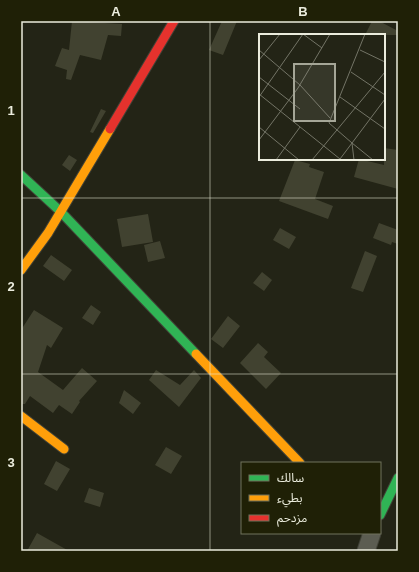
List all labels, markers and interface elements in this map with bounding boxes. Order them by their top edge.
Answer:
text: A [111,4,121,19]
text: B [298,4,308,19]
inset map [259,34,385,160]
text: 1 [7,103,15,118]
text: 2 [7,279,15,294]
text: 3 [7,455,15,470]
legend [241,462,381,534]
text: سالك [277,471,304,485]
text: بطيء [277,491,303,508]
text: مزدحم [277,511,307,527]

